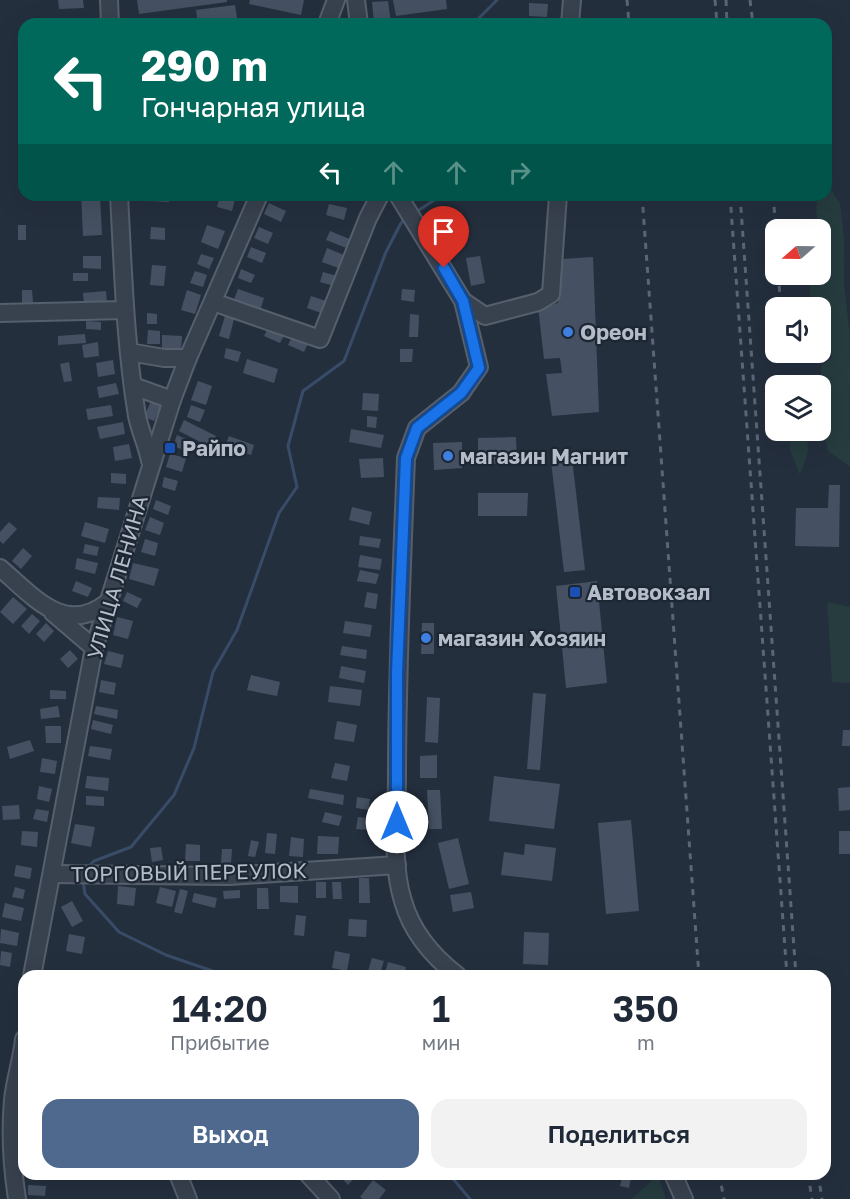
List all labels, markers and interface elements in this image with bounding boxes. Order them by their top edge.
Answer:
text: 290 m [141,40,268,90]
icon: left [42,42,120,120]
text: Гончарная улица [141,91,366,123]
icon: left [314,156,347,189]
icon: ahead [377,156,410,189]
icon: ahead [440,156,473,189]
icon: right [503,156,536,189]
pin [418,206,469,268]
icon: arrive [427,215,460,248]
north arrow [765,219,831,285]
map controls [765,219,831,441]
button: sound [765,297,831,363]
place label: Ореон [580,319,647,345]
marker: Ореон [561,325,575,339]
button: layers [765,375,831,441]
place label: Райпо [182,435,246,461]
marker: Райпо [163,441,177,455]
place label: магазин Магнит [460,443,628,469]
marker: магазин Магнит [441,449,455,463]
street label: УЛИЦА ЛЕНИНА [81,492,153,662]
place label: Автовокзал [587,579,710,605]
marker: Автовокзал [568,585,582,599]
place label: магазин Хозяин [438,625,606,651]
marker: магазин Хозяин [419,631,433,645]
position arrow [365,790,429,854]
street label: ТОРГОВЫЙ ПЕРЕУЛОК [71,857,308,887]
text: 14:20 [172,987,268,1030]
text: 1 [432,987,450,1030]
text: 350 [613,987,679,1030]
text: Прибытие [170,1030,270,1054]
text: мин [422,1030,461,1054]
text: m [637,1030,655,1054]
button: Выход [42,1099,419,1168]
button: Поделиться [431,1099,807,1168]

